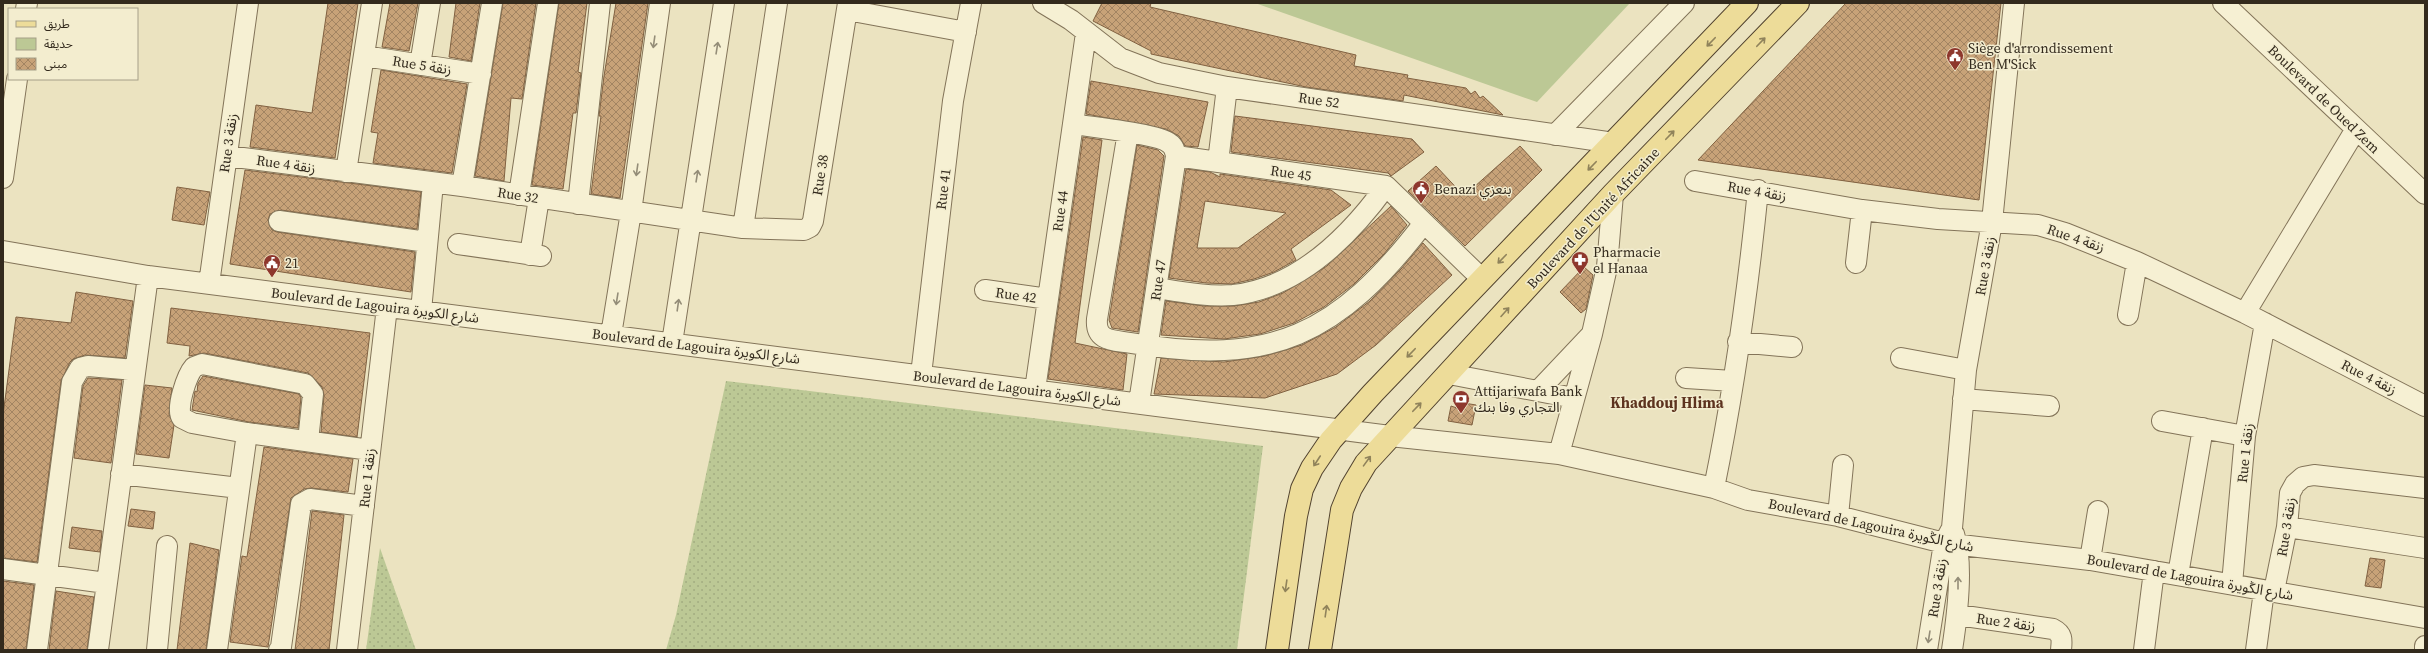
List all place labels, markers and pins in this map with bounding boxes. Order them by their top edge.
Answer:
place label: Siège d'arrondissement Ben M'Sick [1968,38,2113,74]
public building icon: Siège d'arrondissement Ben M'Sick [1945,46,1965,71]
public building icon: Benazi بنعزي [1411,179,1431,204]
place label: Benazi بنعزي [1434,179,1512,200]
place label: Pharmacie el Hanaa [1593,242,1661,278]
pharmacy icon: Pharmacie el Hanaa [1570,250,1590,275]
public building icon: 21 [262,253,282,278]
place label: 21 [285,253,299,273]
place label: Attijariwafa Bank التجاري وفا بنك [1474,381,1583,418]
bank icon: Attijariwafa Bank التجاري وفا بنك [1451,389,1471,414]

